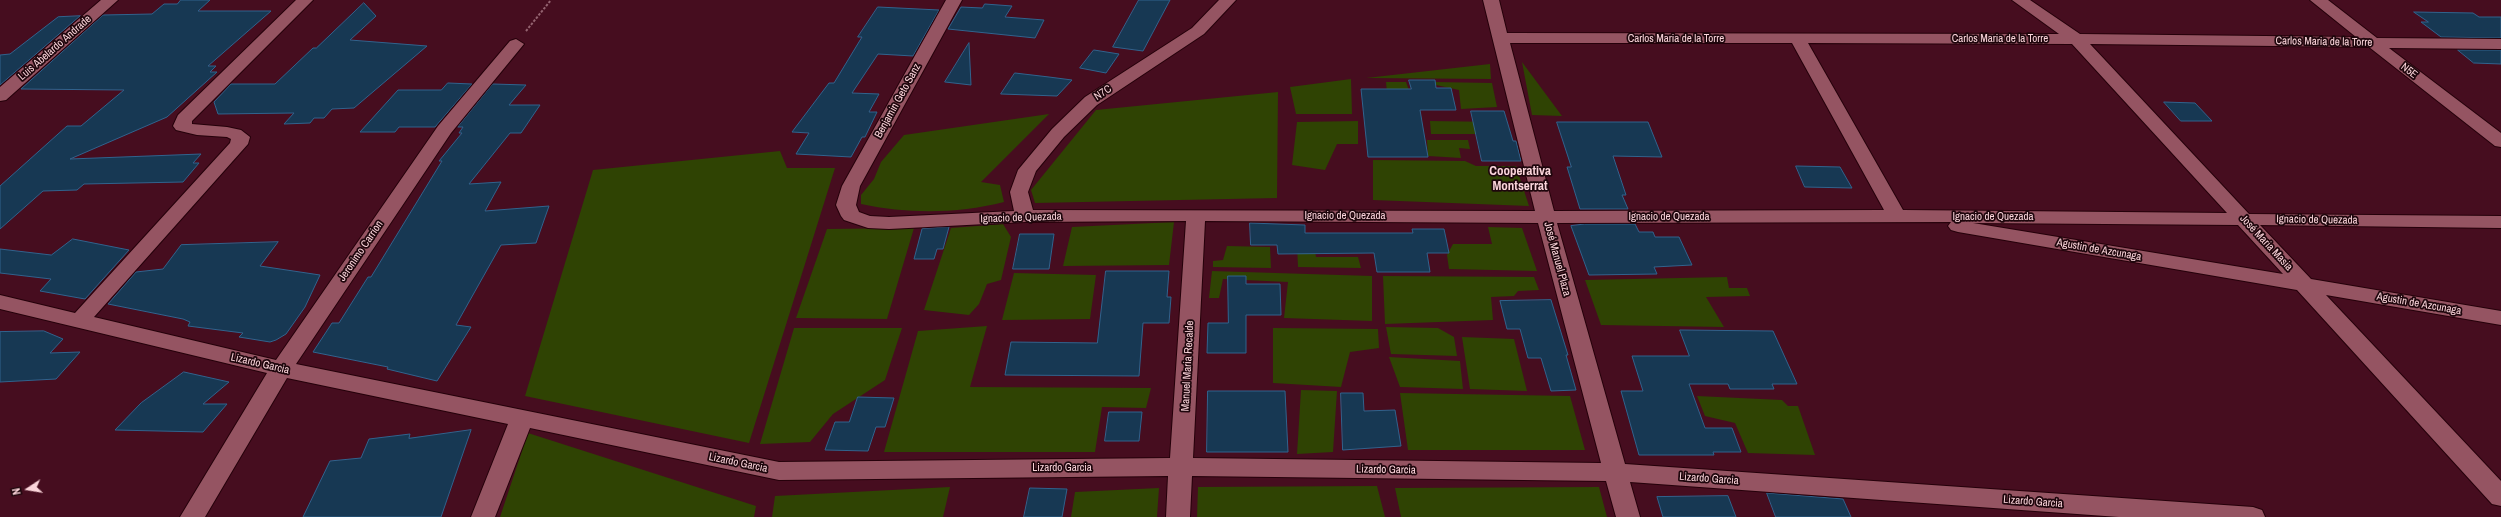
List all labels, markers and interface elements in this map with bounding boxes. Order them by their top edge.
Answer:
street label: Luis Abelardo Andrade [16,13,94,83]
street label: Carlos Maria de la Torre [1628,32,1724,46]
street label: Carlos Maria de la Torre [1952,32,2048,46]
street label: Carlos Maria de la Torre [2276,35,2372,49]
street label: N5E [2398,60,2420,82]
street label: Benjamin Geto Sanz [872,61,924,141]
street label: N7C [1092,83,1114,103]
district label: Cooperativa Montserrat [1489,164,1551,195]
street label: Ignacio de Quezada [1304,209,1386,223]
street label: Ignacio de Quezada [980,210,1062,226]
street label: Ignacio de Quezada [1628,210,1710,224]
street label: Ignacio de Quezada [1952,210,2034,224]
street label: José Maria Masia [2237,212,2295,274]
street label: Ignacio de Quezada [2276,213,2358,227]
street label: Jeronimo Carrion [336,218,386,284]
street label: José Manuel Plaza [1541,220,1573,298]
street label: Agustin de Azcunaga [2056,236,2142,264]
street label: Agustin de Azcunaga [2376,290,2462,318]
street label: Manuel Maria Recalde [1179,320,1197,412]
street label: Lizardo Garcia [229,351,291,377]
street label: Lizardo Garcia [707,450,769,476]
street label: Lizardo Garcia [1032,461,1092,475]
street label: Lizardo Garcia [1356,463,1416,477]
north arrow [8,469,48,509]
street label: Lizardo Garcia [1679,470,1739,488]
text: N [9,487,24,496]
street label: Lizardo Garcia [2003,493,2063,511]

